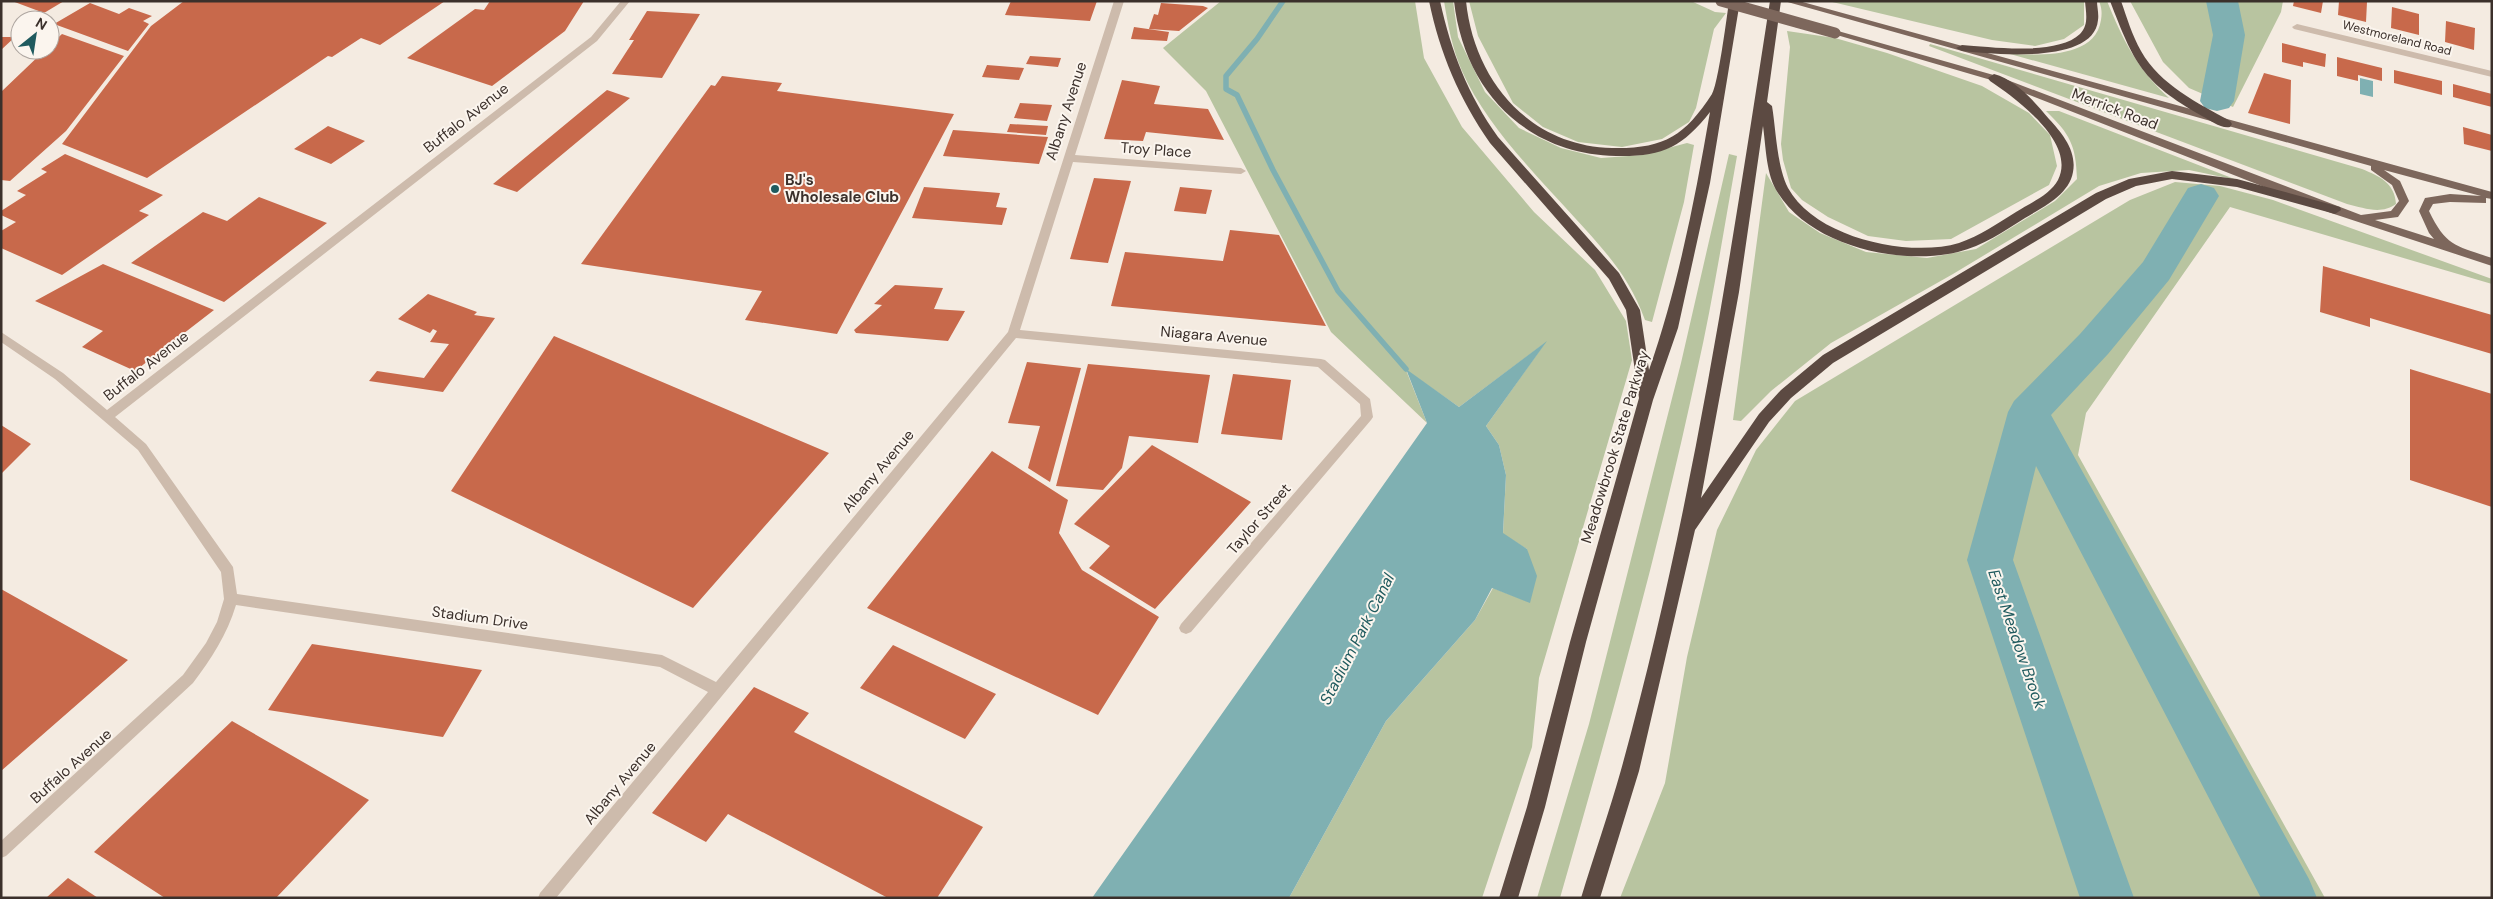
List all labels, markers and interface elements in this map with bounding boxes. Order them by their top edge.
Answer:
north arrow [10,10,60,60]
text: N [33,13,50,34]
street label: Westmoreland Road [2341,17,2453,59]
street label: Albany Avenue [1041,59,1091,163]
street label: Buffalo Avenue [419,78,513,158]
street label: Merrick Road [2069,83,2161,135]
street label: Troy Place [1120,138,1192,162]
place label: BJ's Wholesale Club [785,170,899,207]
marker: BJ's Wholesale Club [769,183,781,195]
street label: Niagara Avenue [1160,321,1268,351]
street label: Buffalo Avenue [99,326,193,406]
street label: Meadowbrook State Parkway [1576,348,1654,546]
street label: Albany Avenue [837,425,919,517]
street label: Taylor Street [1223,479,1295,559]
water label: East Meadow Brook [1983,567,2051,712]
water label: Stadium Park Canal [1315,569,1399,708]
street label: Stadium Drive [430,601,530,635]
street label: Buffalo Avenue [26,724,116,808]
street label: Albany Avenue [579,737,661,829]

